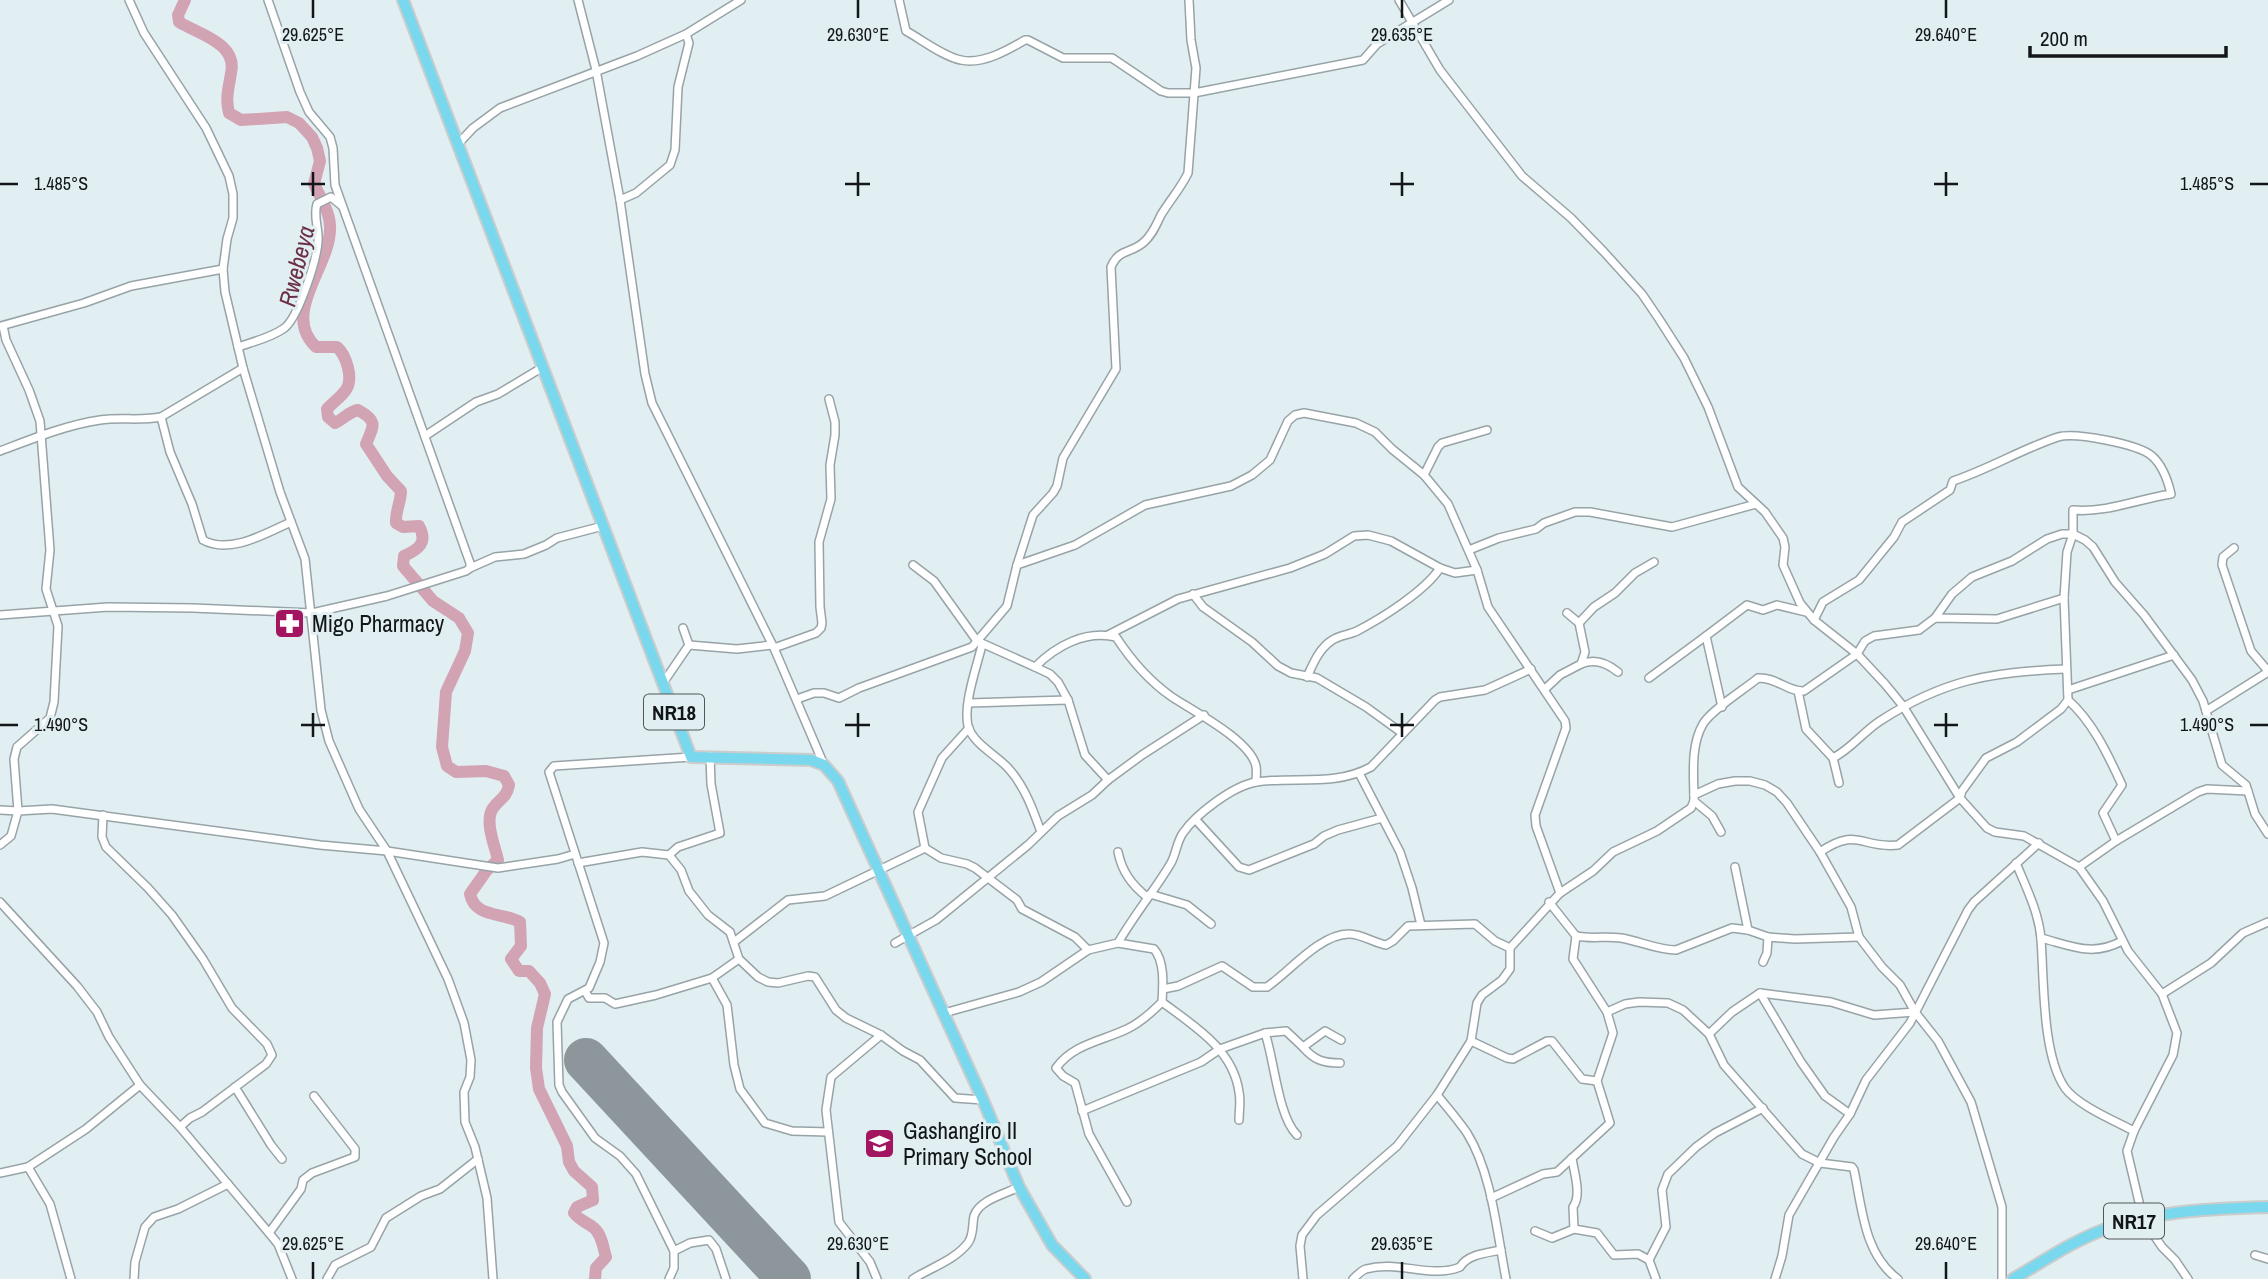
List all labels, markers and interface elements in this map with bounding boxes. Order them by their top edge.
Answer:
scale bar [2030,14,2226,58]
text: 29.625°E [282,22,344,47]
text: 29.630°E [827,22,889,47]
text: 29.635°E [1371,22,1433,47]
text: 29.640°E [1915,22,1977,47]
text: 200 m [2040,24,2088,53]
text: 1.485°S [34,171,88,196]
text: 1.485°S [2180,171,2234,196]
water label: Rwebeya [271,222,321,310]
pharmacy icon: Migo Pharmacy [272,606,306,640]
place label: Migo Pharmacy [312,608,445,639]
road number: NR18 [644,694,704,730]
text: 1.490°S [34,712,88,737]
text: 1.490°S [2180,712,2234,737]
place label: Gashangiro II Primary School [903,1115,1032,1172]
school or university icon: Gashangiro II Primary School [863,1126,897,1160]
road number: NR17 [2104,1204,2164,1238]
text: 29.625°E [282,1231,344,1256]
text: 29.630°E [827,1231,889,1256]
text: 29.635°E [1371,1231,1433,1256]
text: 29.640°E [1915,1231,1977,1256]

